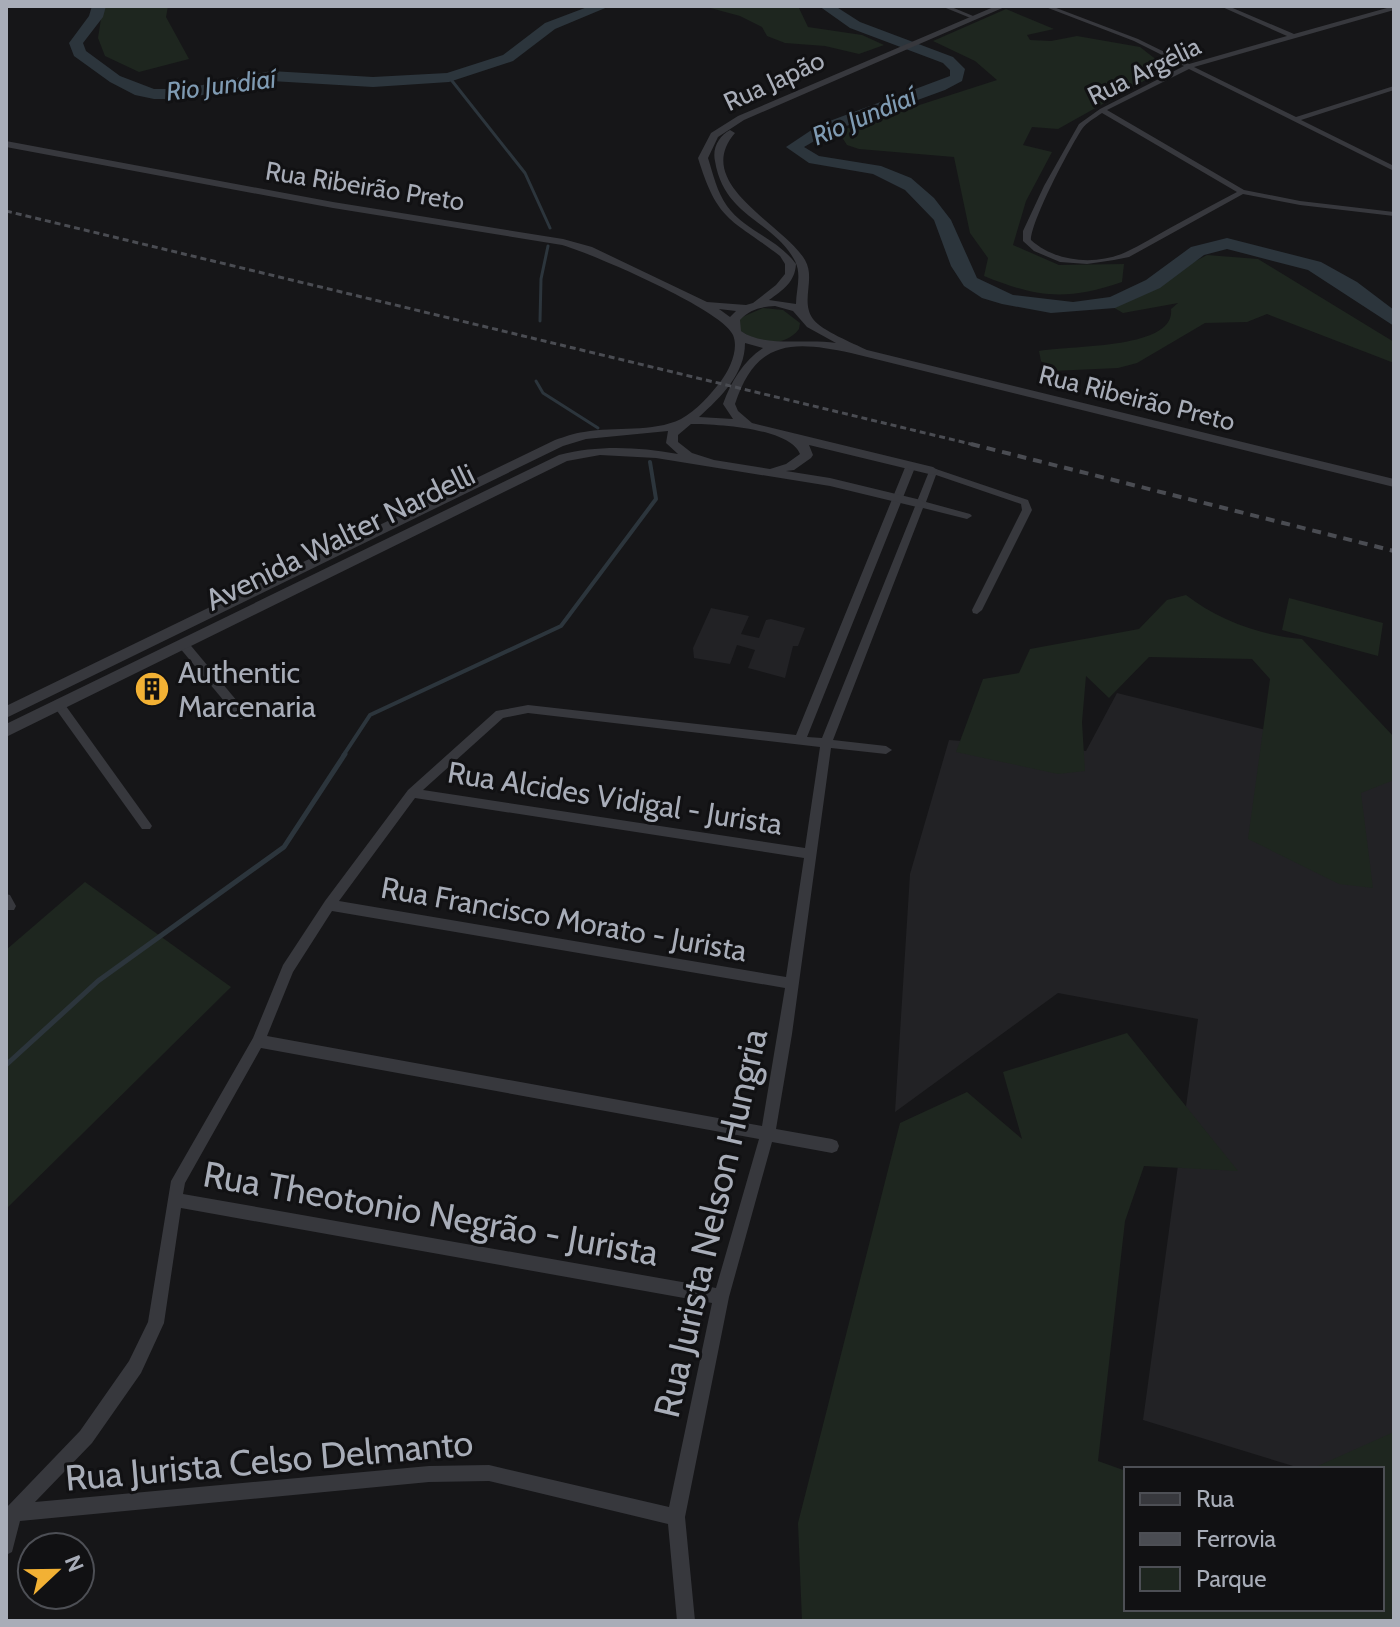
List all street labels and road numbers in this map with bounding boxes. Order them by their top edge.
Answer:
street label: Rua Argélia [1082,30,1206,112]
street label: Rua Japão [719,44,829,118]
street label: Rua Ribeirão Preto [263,154,467,218]
street label: Rua Ribeirão Preto [1036,358,1238,438]
street label: Avenida Walter Nardelli [199,456,481,618]
street label: Rua Alcides Vidigal - Jurista [445,753,786,843]
street label: Rua Francisco Morato - Jurista [378,869,750,970]
street label: Rua Jurista Nelson Hungria [644,1024,776,1422]
street label: Rua Theotonio Negrão - Jurista [200,1151,662,1275]
street label: Rua Jurista Celso Delmanto [63,1420,475,1500]

